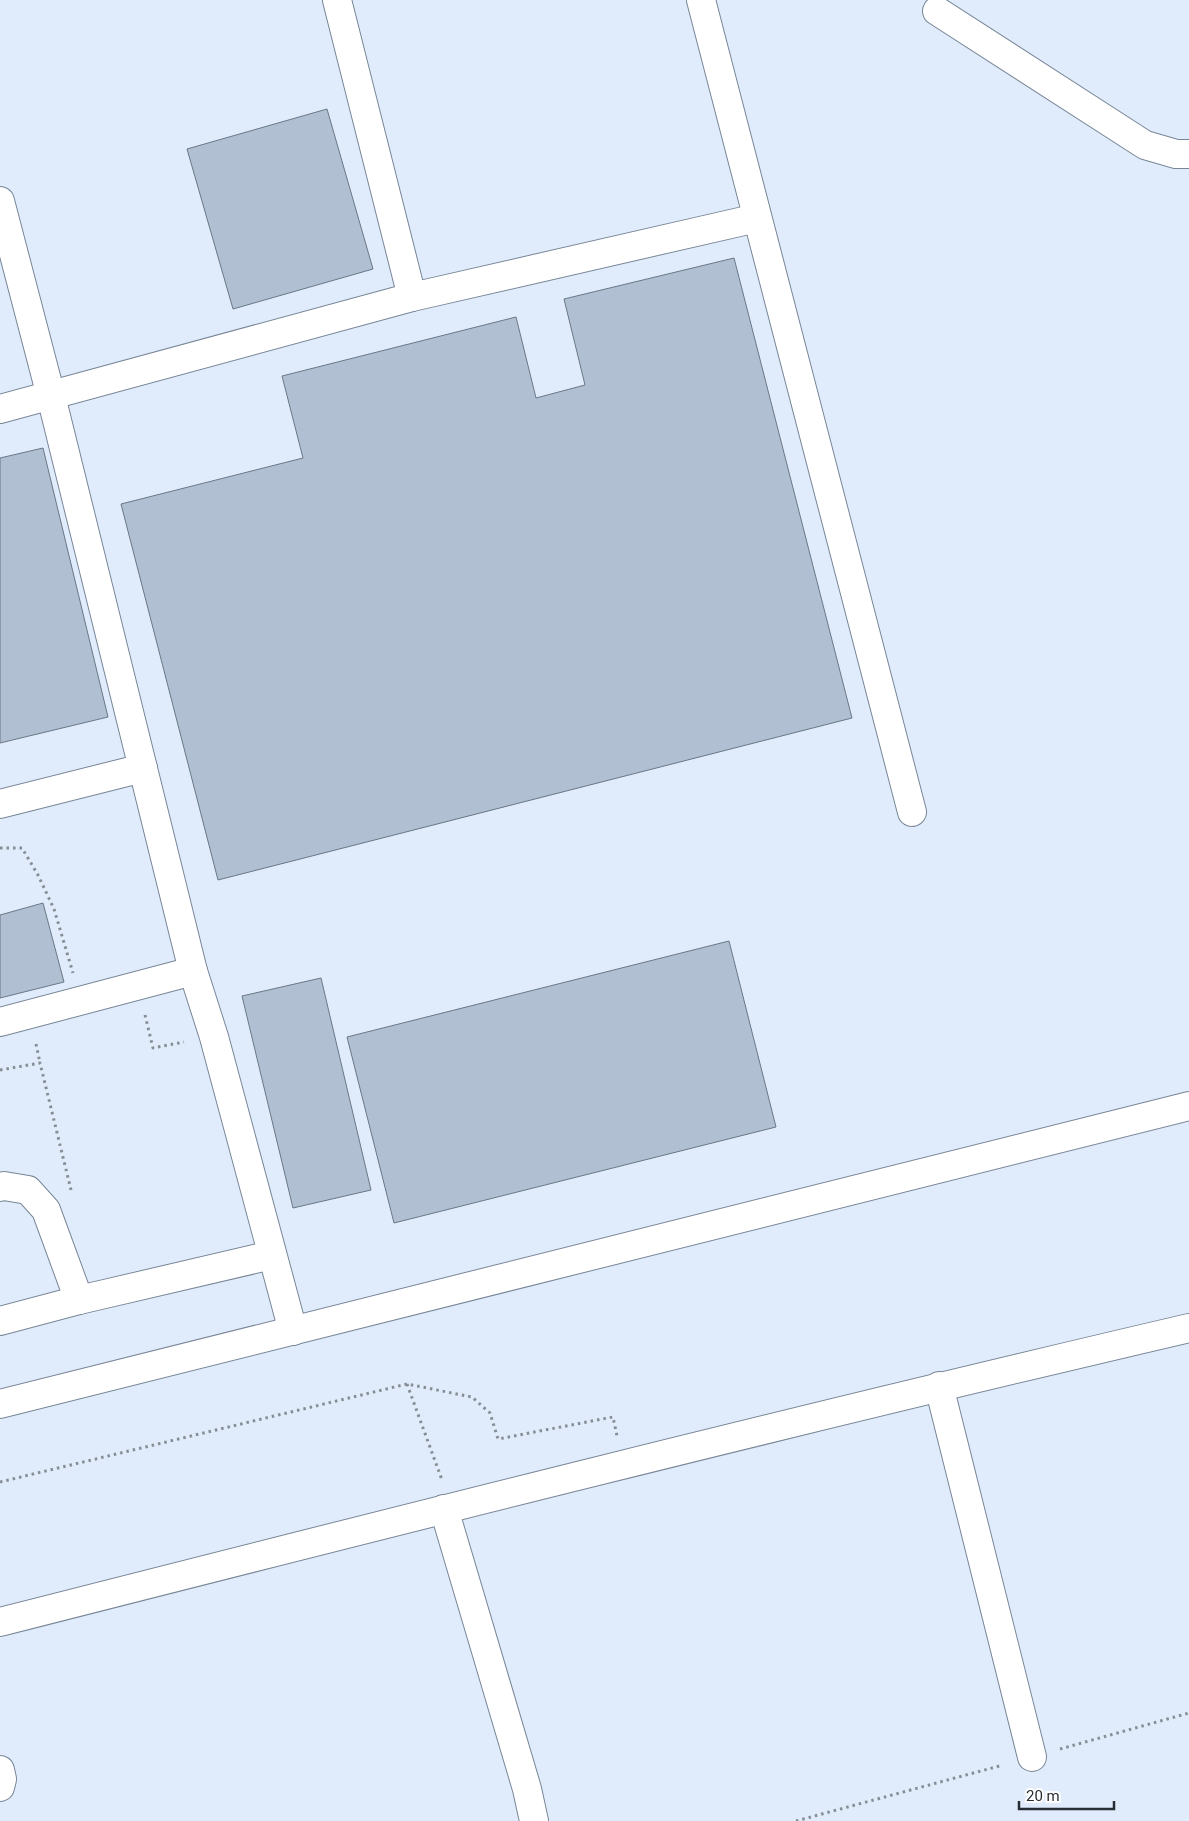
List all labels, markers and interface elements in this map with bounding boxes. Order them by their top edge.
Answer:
scale bar [1019,1778,1114,1810]
text: 20 m [1026,1787,1060,1805]

